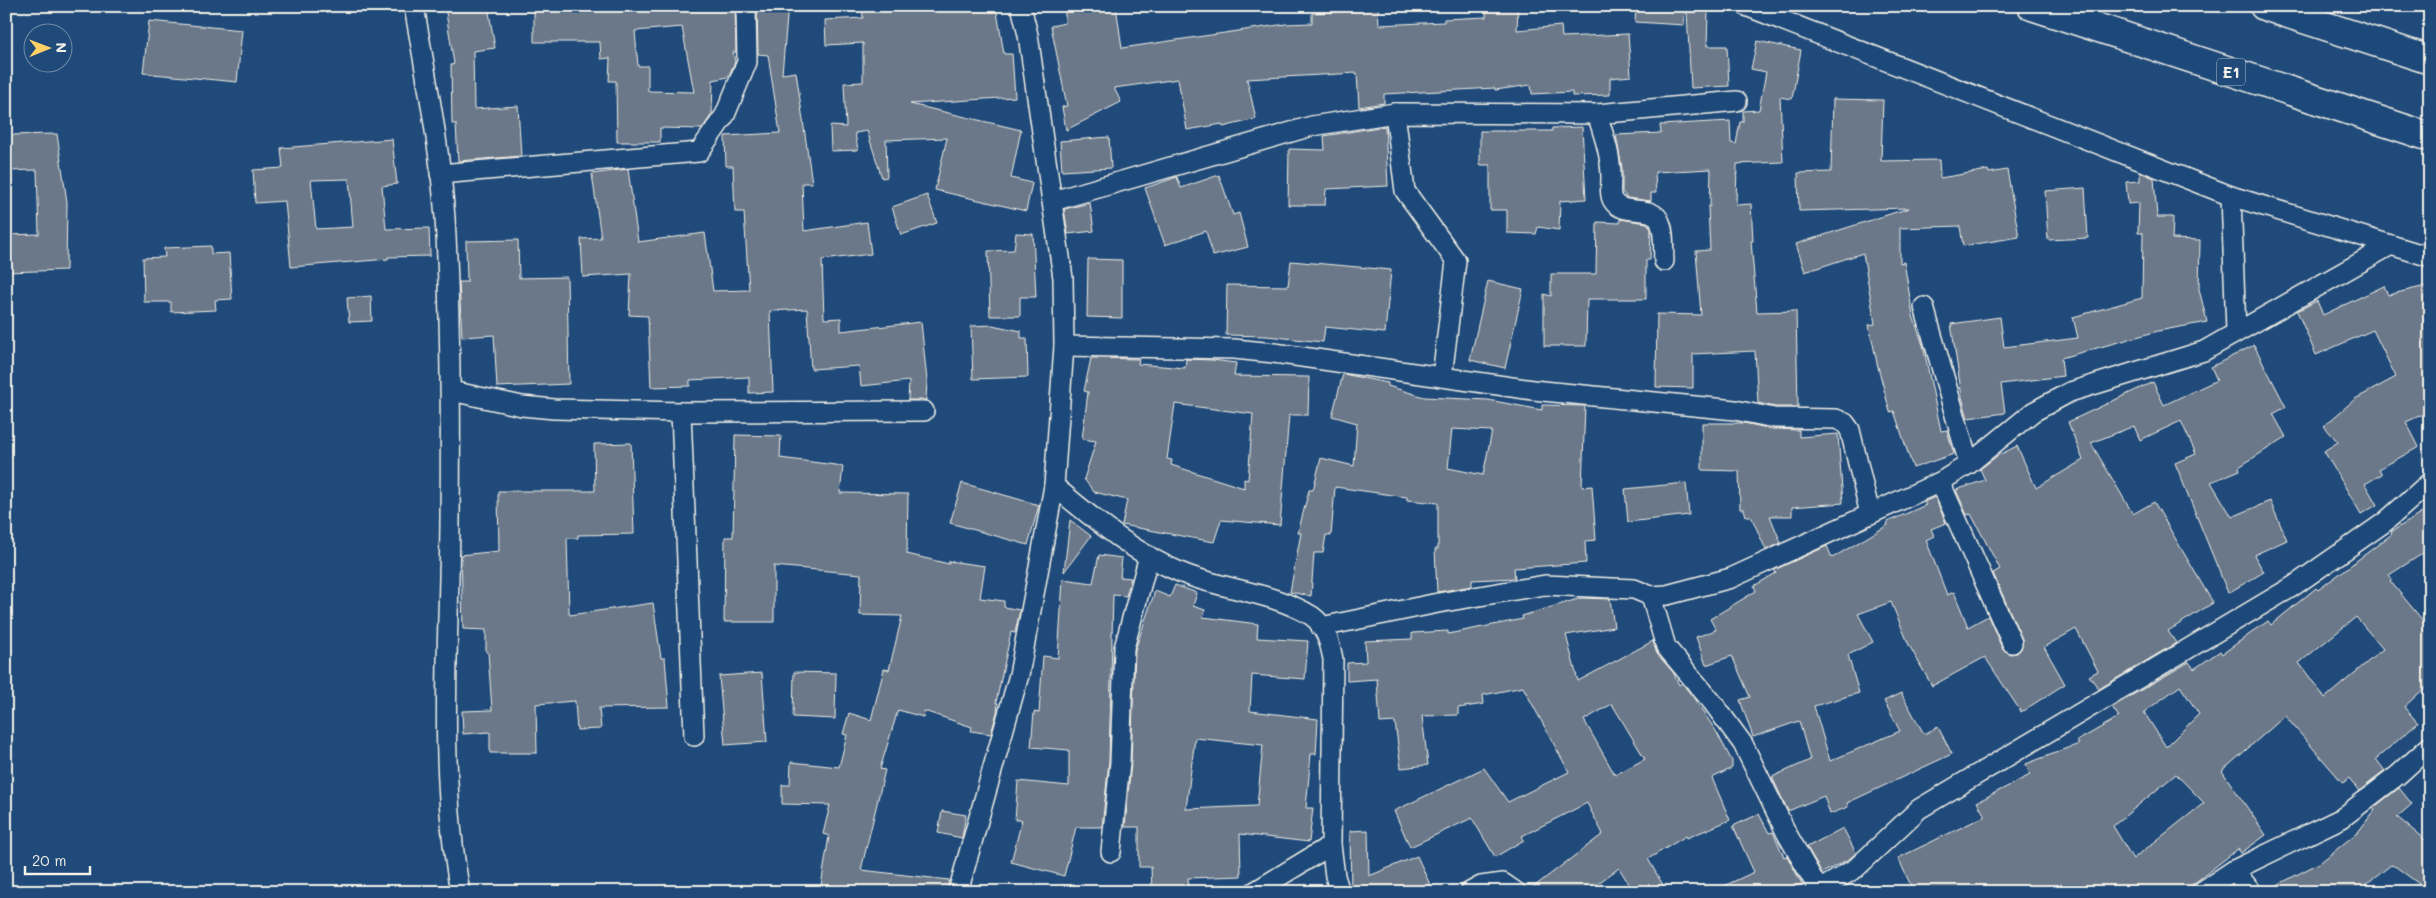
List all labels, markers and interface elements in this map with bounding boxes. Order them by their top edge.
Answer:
north arrow [22,22,72,72]
text: N [52,42,71,53]
road number: E1 [2217,58,2245,86]
scale bar [25,843,90,875]
text: 20 m [32,850,66,870]

